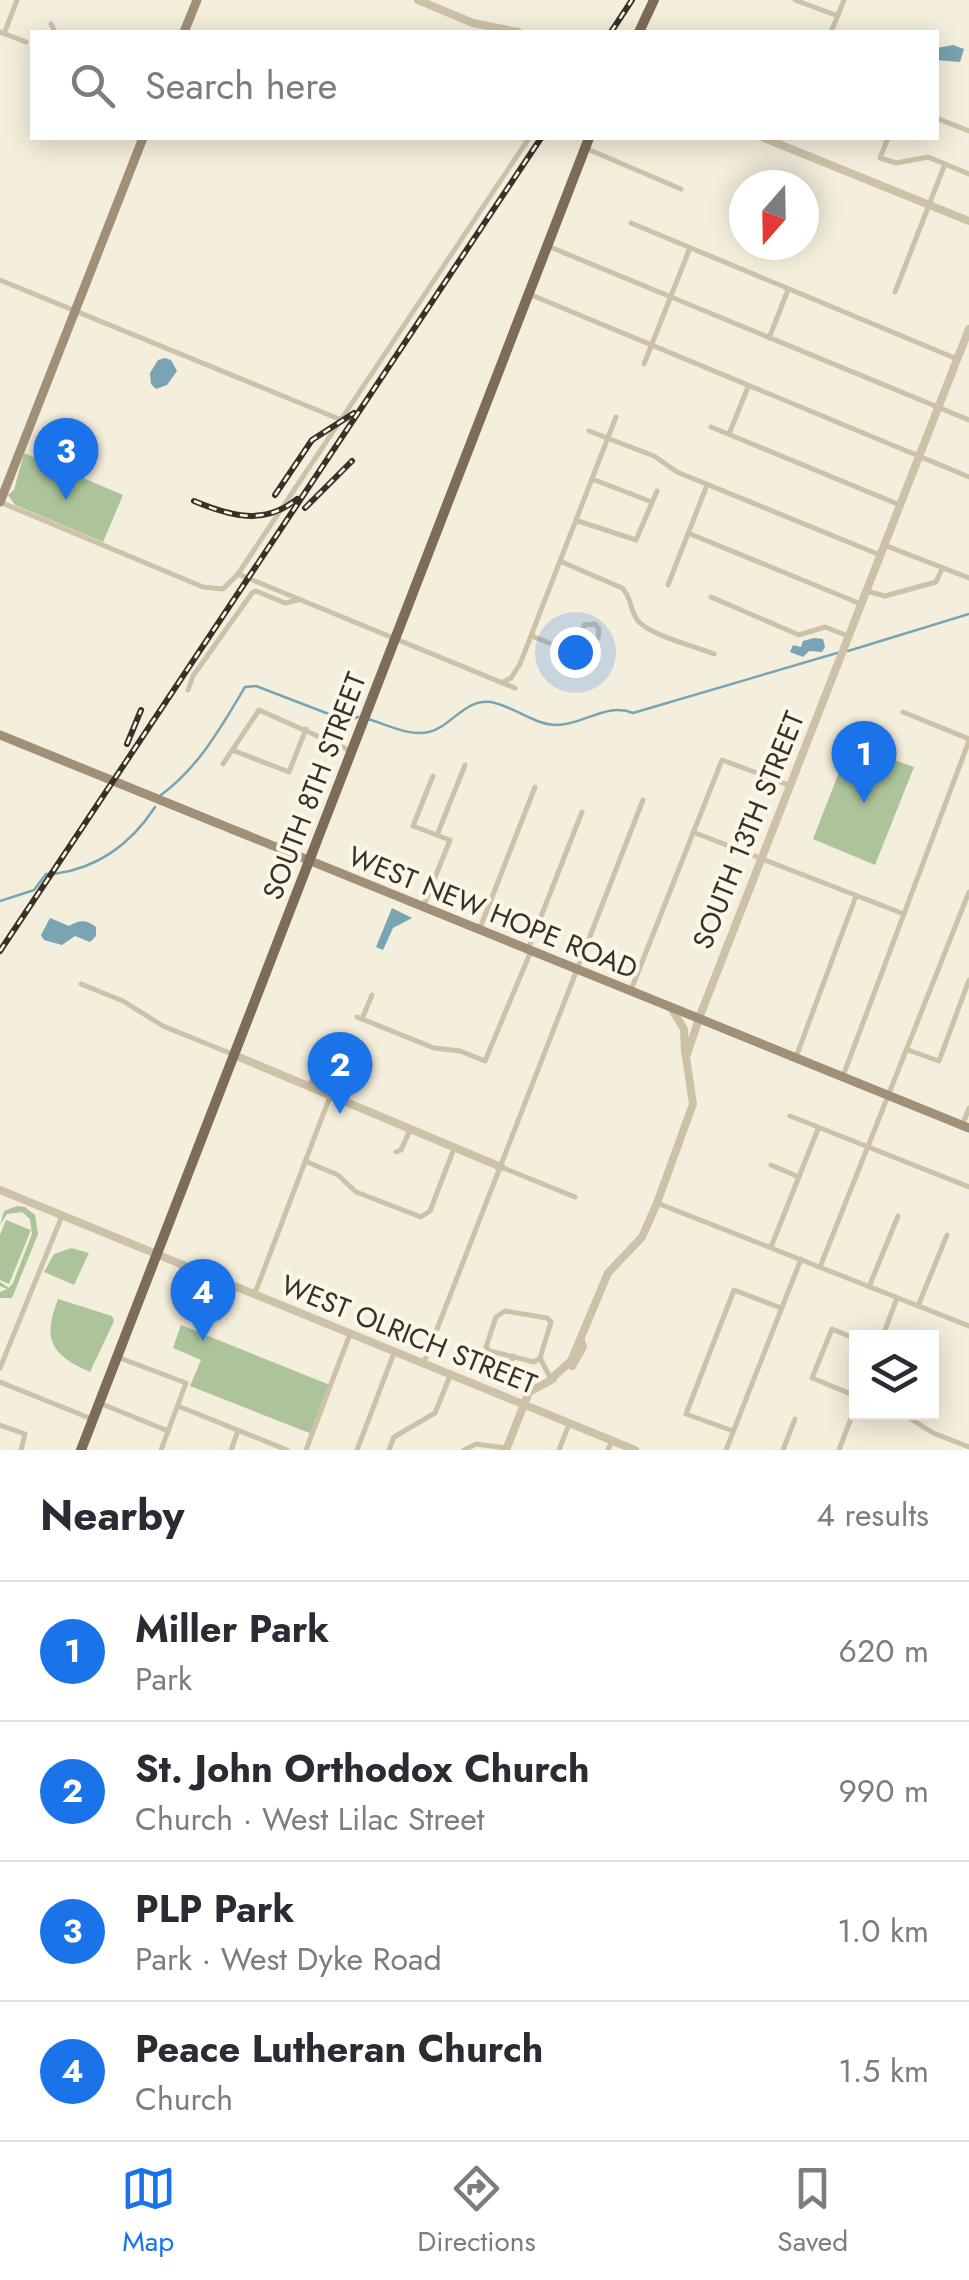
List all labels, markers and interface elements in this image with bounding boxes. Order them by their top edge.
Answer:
search box [30,30,939,140]
icon: search [65,58,120,113]
text: Search here [145,58,337,113]
north arrow [729,170,819,260]
pin: 3 [34,418,98,500]
your location [550,627,601,678]
street label: SOUTH 8TH STREET [252,667,377,906]
street label: SOUTH 13TH STREET [682,705,815,955]
pin: 1 [832,720,896,803]
street label: WEST NEW HOPE ROAD [342,836,644,989]
pin: 2 [308,1032,372,1114]
pin: 4 [170,1258,236,1341]
street label: WEST OLRICH STREET [275,1264,543,1405]
map controls [849,1330,939,1420]
button: layers [849,1330,939,1420]
text: Nearby [40,1485,184,1546]
text: 4 results [816,1492,929,1538]
text: Miller Park [135,1601,329,1656]
text: 1 [64,1628,81,1674]
text: 620 m [839,1628,929,1674]
text: Park [135,1656,192,1702]
text: St. John Orthodox Church [135,1741,590,1796]
text: 2 [62,1768,83,1814]
text: 990 m [838,1768,929,1814]
text: Church · West Lilac Street [135,1796,484,1842]
text: PLP Park [135,1881,294,1936]
text: 3 [63,1908,82,1954]
text: 1.0 km [837,1908,929,1954]
text: Park · West Dyke Road [135,1936,442,1982]
text: Peace Lutheran Church [135,2021,543,2076]
text: 4 [61,2048,84,2094]
text: 1.5 km [838,2048,929,2094]
text: Church [135,2076,233,2122]
tab: Map [121,2161,176,2262]
tab: Directions [417,2161,536,2262]
tab: Saved [777,2161,848,2262]

